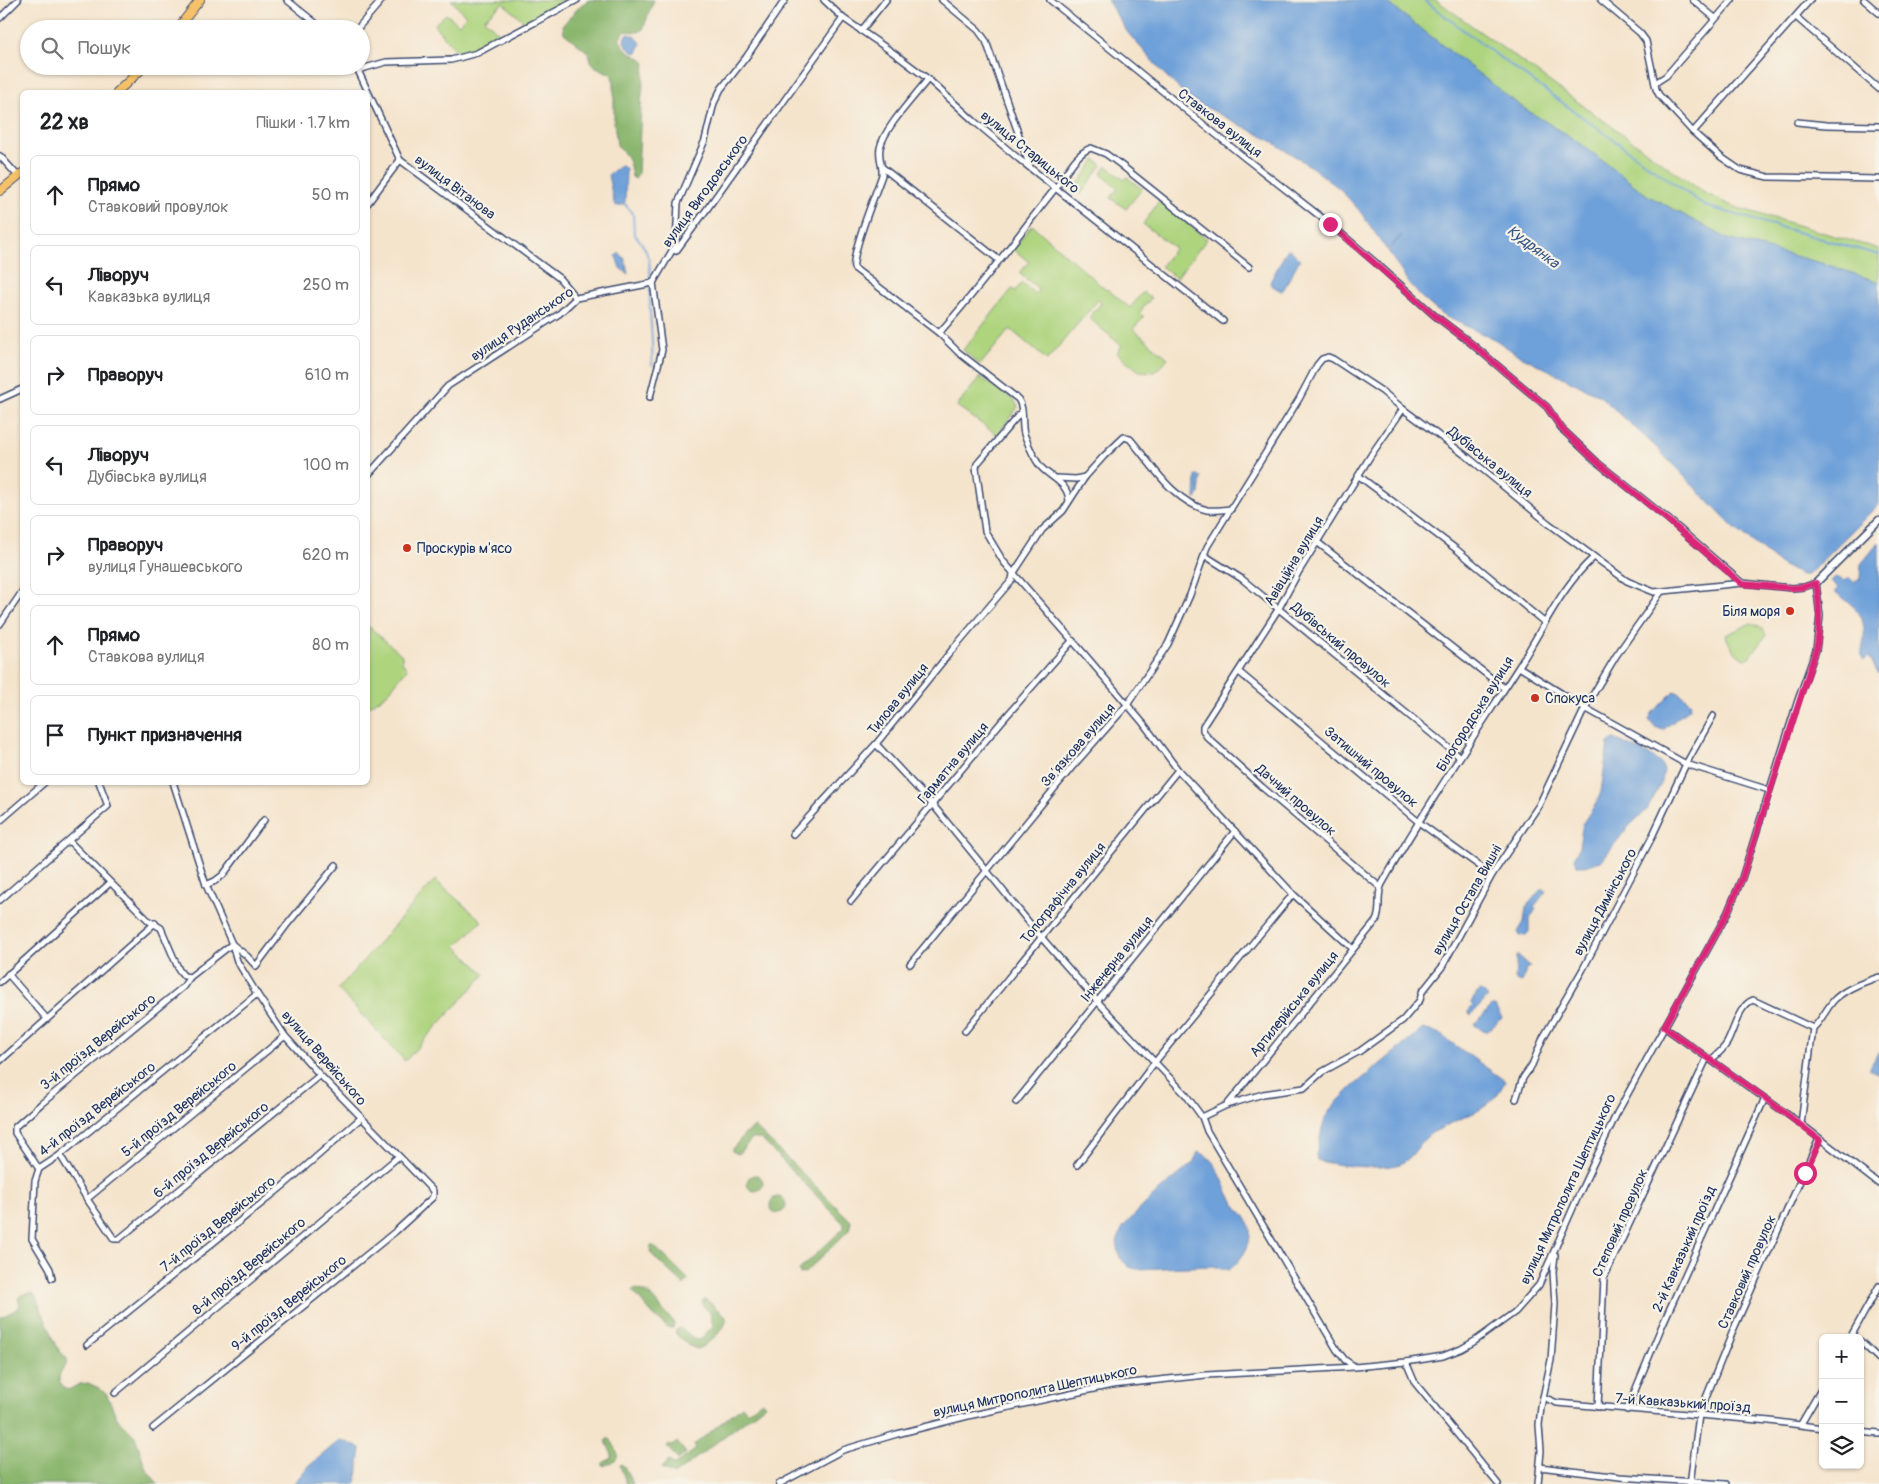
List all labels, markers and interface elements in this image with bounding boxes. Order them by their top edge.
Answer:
search box [20,20,370,75]
icon: search [38,34,66,62]
text: Пошук [78,36,131,60]
street label: Ставкова вулиця [1175,85,1265,161]
street label: вулиця Старицького [977,107,1083,197]
text: 22 хв [40,109,89,136]
text: Пішки · 1.7 km [256,113,350,133]
street label: вулиця Вигодовського [659,131,752,250]
street label: вулиця Вітанова [411,151,499,223]
text: Прямо [88,173,140,197]
icon: ahead [41,181,69,209]
text: 50 m [312,185,349,205]
text: Ставковий провулок [88,197,228,217]
route end [1319,213,1342,236]
water label: Кудрянка [1503,221,1564,273]
text: Ліворуч [88,263,149,287]
icon: left [41,271,69,299]
text: 250 m [303,275,349,295]
street label: вулиця Руданського [467,283,577,365]
text: Кавказька вулиця [88,287,210,307]
icon: right [41,361,69,389]
text: Праворуч [88,363,163,387]
text: 610 m [305,365,349,385]
street label: Дубівська вулиця [1443,422,1536,501]
text: Ліворуч [88,443,149,467]
icon: left [41,451,69,479]
text: 100 m [303,455,349,475]
text: Дубівська вулиця [88,467,207,487]
street label: Авіаційна вулиця [1261,513,1327,609]
text: Праворуч [88,533,163,557]
place label: Проскурів м'ясо [417,540,513,557]
icon: right [41,541,69,569]
marker: Проскурів м'ясо [401,542,413,554]
text: 620 m [302,545,349,565]
text: вулиця Гунашевського [88,557,243,577]
street label: Дубівський провулок [1287,598,1394,692]
place label: Біля моря [1722,603,1780,620]
marker: Біля моря [1784,605,1796,617]
text: Прямо [88,623,140,647]
icon: ahead [41,631,69,659]
text: 80 m [312,635,349,655]
text: Ставкова вулиця [88,647,205,667]
street label: Білогородська вулиця [1433,653,1517,775]
street label: Тилова вулиця [864,660,932,738]
place label: Спокуса [1545,690,1595,707]
marker: Спокуса [1529,692,1541,704]
street label: Звʼязкова вулиця [1037,700,1119,790]
street label: Гарматна вулиця [914,719,992,807]
icon: arrive [41,721,69,749]
text: Пункт призначення [88,723,242,747]
street label: Затишний провулок [1321,723,1421,811]
street label: Дачний провулок [1251,760,1340,840]
street label: Топографічна вулиця [1017,839,1109,947]
street label: вулиця Остапа Вишні [1429,841,1506,958]
street label: вулиця Димінського [1570,845,1641,958]
street label: Інженерна вулиця [1077,913,1157,1005]
street label: Артилерійська вулиця [1246,948,1342,1060]
street label: 3-й проїзд Верейського [37,990,159,1094]
street label: вулиця Верейського [278,1007,370,1109]
street label: 5-й проїзд Верейського [118,1057,240,1161]
street label: 4-й проїзд Верейського [35,1058,159,1160]
street label: вулиця Митрополита Шептицького [1516,1091,1620,1287]
street label: 6-й проїзд Верейського [150,1098,273,1202]
route start [1794,1162,1817,1185]
street label: Степовий провулок [1589,1166,1651,1280]
street label: 7-й проїзд Верейського [157,1172,279,1276]
street label: 2-й Кавказький проїзд [1649,1183,1720,1315]
street label: Ставковий провулок [1714,1212,1780,1332]
street label: 8-й проїзд Верейського [189,1213,309,1318]
street label: 9-й проїзд Верейського [228,1251,350,1355]
map controls [1819,1334,1864,1469]
button: + [1819,1334,1864,1379]
street label: вулиця Митрополита Шептицького [931,1361,1139,1421]
button: − [1819,1379,1864,1424]
street label: 7-й Кавказький проїзд [1615,1390,1752,1416]
button: layers [1819,1424,1864,1469]

